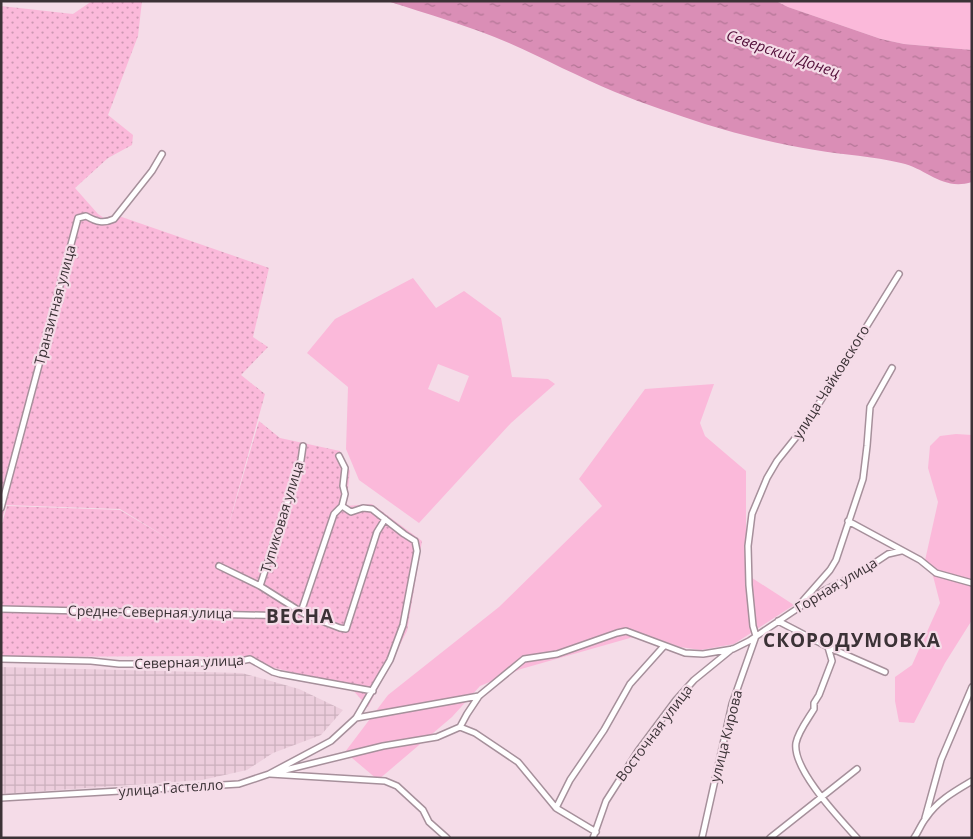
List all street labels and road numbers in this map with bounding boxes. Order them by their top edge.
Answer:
street label: Транзитная улица [29,243,80,367]
street label: улица Чайковского [788,321,873,442]
street label: Тупиковая улица [256,459,308,575]
street label: Горная улица [791,553,880,617]
street label: Средне-Северная улица [68,601,232,622]
street label: Северная улица [134,650,244,673]
street label: Восточная улица [611,681,696,785]
street label: улица Кирова [705,688,746,784]
street label: улица Гастелло [118,774,224,801]

